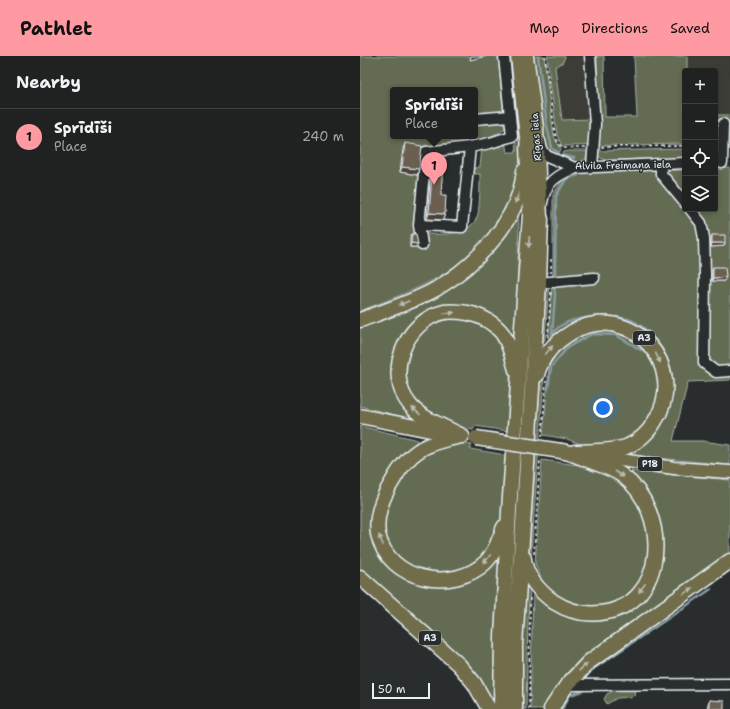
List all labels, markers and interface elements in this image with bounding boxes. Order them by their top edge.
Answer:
text: Pathlet [20,16,92,41]
text: Map [530,19,560,37]
text: Directions [582,19,648,37]
text: Saved [670,19,710,37]
map controls [682,68,718,212]
button: + [682,68,718,104]
text: Nearby [16,71,81,93]
popup [390,87,478,139]
text: Sprīdīši [405,95,463,115]
button: − [682,104,718,140]
street label: Rīgas iela [528,112,544,161]
text: Place [405,115,438,132]
text: Sprīdīši [54,118,112,138]
text: 1 [26,128,32,145]
text: 240 m [302,128,344,145]
text: Place [54,138,87,155]
button: locate [682,140,718,176]
pin: 1 [421,152,447,185]
street label: Alvila Freimaņa iela [575,158,672,173]
button: layers [682,176,718,212]
one-way arrow [514,193,520,205]
one-way arrow [525,236,532,248]
one-way arrow [398,300,410,306]
one-way arrow [443,309,455,316]
road number: A3 [633,331,655,345]
one-way arrow [545,345,554,355]
one-way arrow [655,352,661,363]
your location [593,398,613,418]
one-way arrow [411,406,421,415]
road number: P18 [638,457,662,471]
one-way arrow [613,470,625,477]
one-way arrow [378,535,384,546]
one-way arrow [483,554,492,564]
one-way arrow [638,583,646,593]
one-way arrow [683,587,694,595]
road number: A3 [419,631,441,645]
one-way arrow [578,663,589,672]
scale bar [372,681,430,700]
text: 50 m [378,682,406,697]

